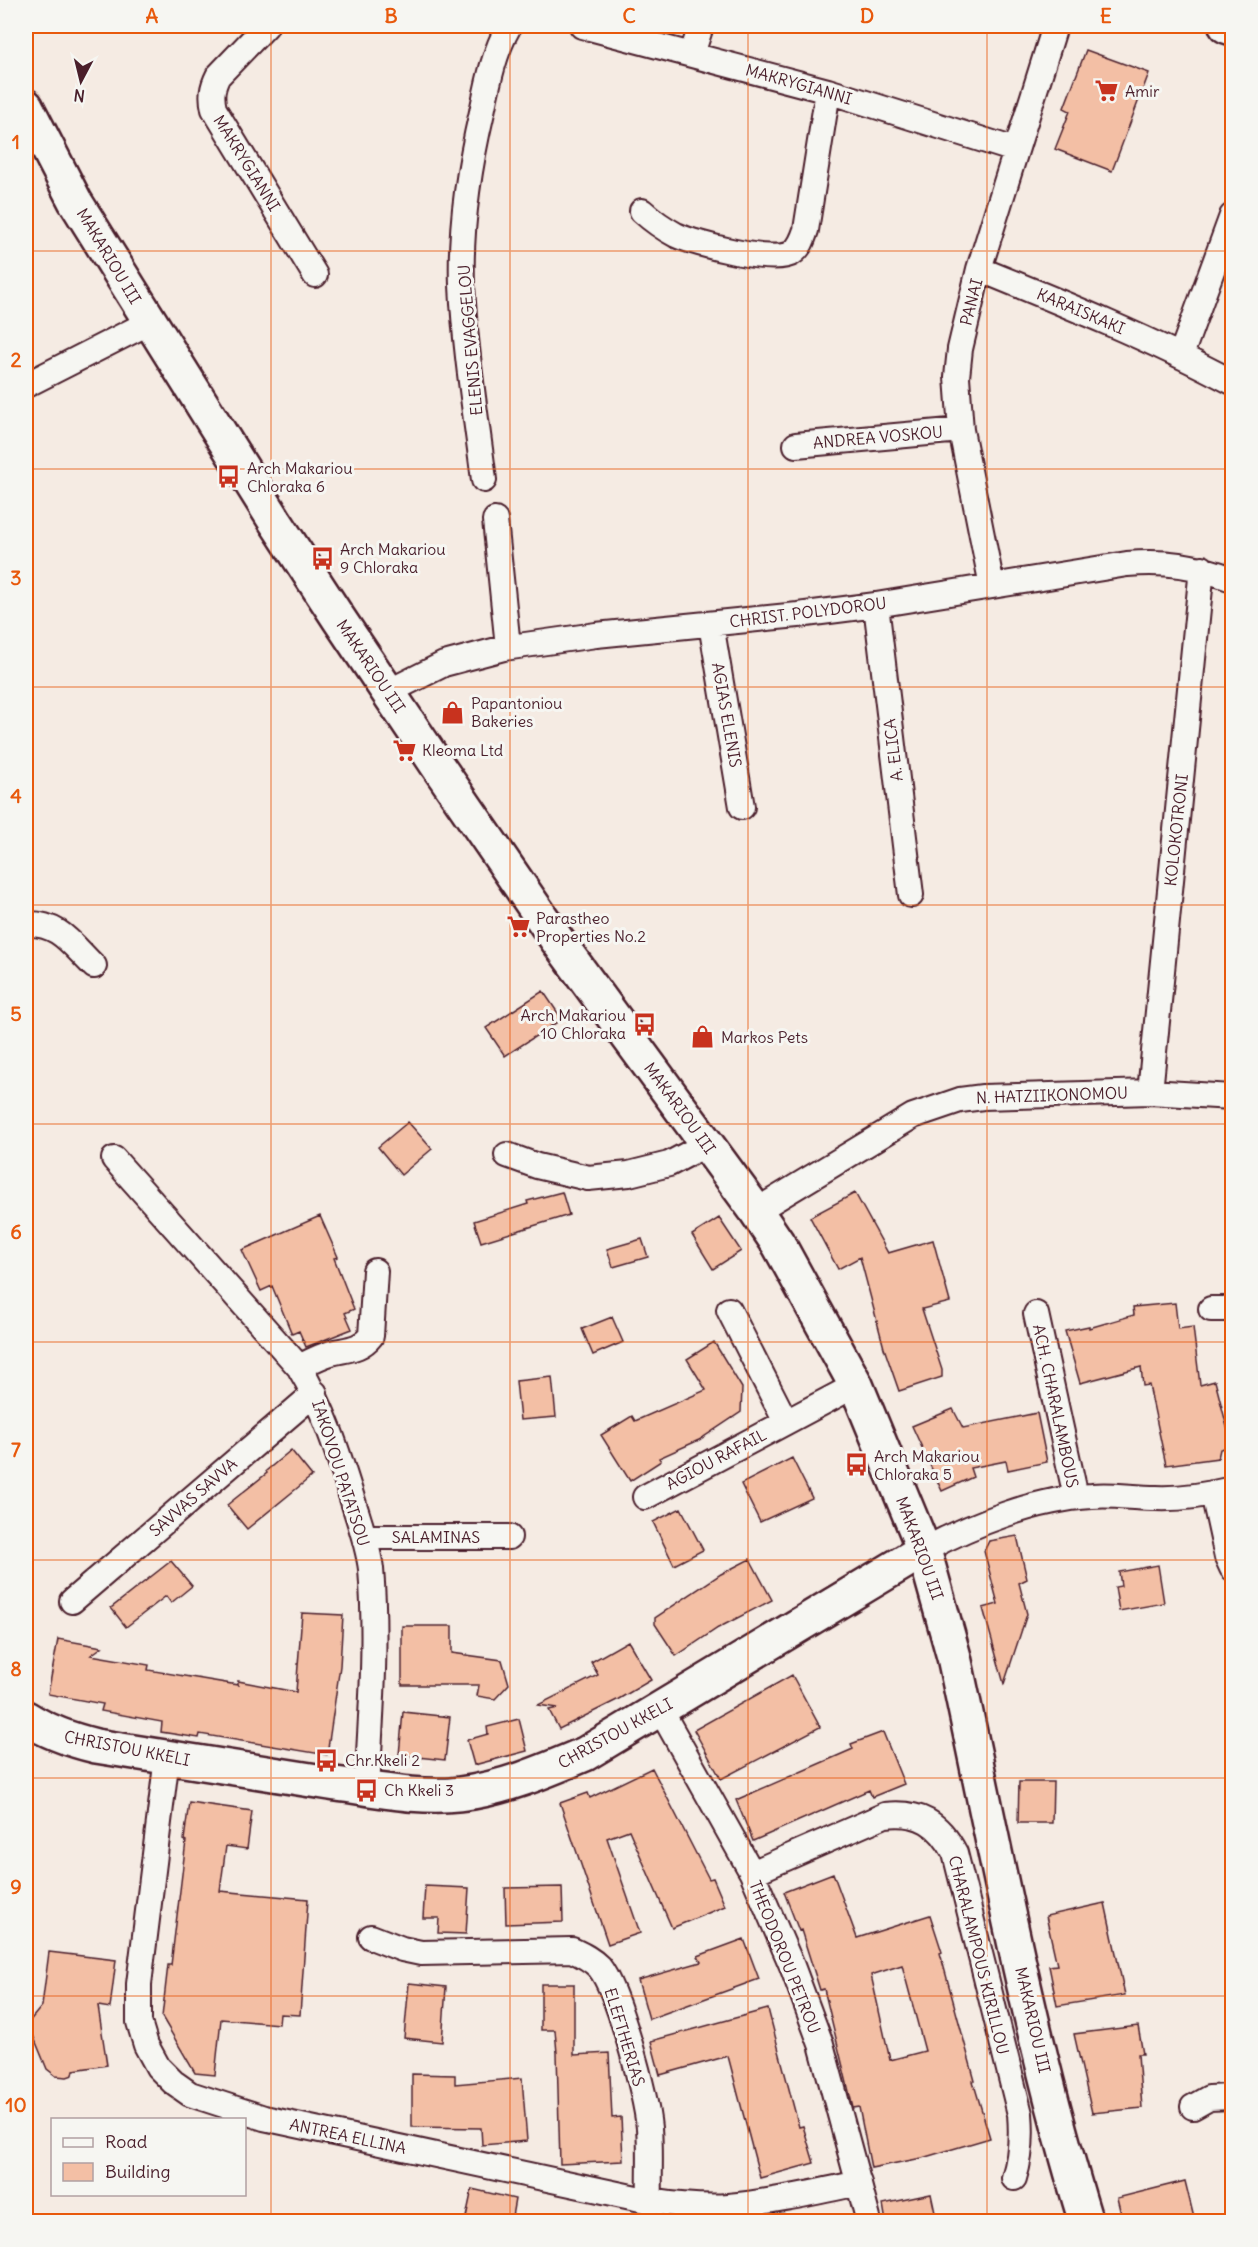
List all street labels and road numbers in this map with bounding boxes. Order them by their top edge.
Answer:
street label: MAKRYGIANNI [744,59,855,109]
street label: MAKRYGIANNI [209,111,285,215]
street label: MAKARIOU III [73,204,145,308]
street label: ELENIS EVAGGELOU [453,264,487,416]
street label: PANAI [956,276,986,328]
street label: KARAISKAKI [1034,284,1128,338]
street label: ANDREA VOSKOU [812,421,944,453]
street label: CHRIST. POLYDOROU [728,592,888,632]
street label: MAKARIOU III [332,615,410,717]
street label: AGIAS ELENIS [708,661,746,769]
street label: A. ELICA [879,718,907,782]
street label: KOLOKOTRONI [1160,773,1192,887]
street label: MAKARIOU III [640,1058,720,1158]
street label: N. HATZIIKONOMOU [976,1082,1128,1108]
street label: ACH. CHARALAMBOUS [1029,1322,1083,1490]
street label: IAKOVOU PATATSOU [308,1397,374,1549]
street label: AGIOU RAFAIL [663,1424,770,1494]
street label: SAVVAS SAVVA [145,1453,241,1541]
street label: MAKARIOU III [892,1494,948,1602]
street label: SALAMINAS [392,1527,480,1547]
street label: CHRISTOU KKELI [554,1693,676,1773]
street label: CHRISTOU KKELI [62,1726,192,1770]
street label: CHARALAMPOUS KIRILLOU [945,1853,1013,2057]
street label: THEODOROU PETROU [745,1878,825,2036]
street label: MAKARIOU III [1011,1965,1055,2075]
street label: ELEFTHERIAS [601,1985,650,2089]
street label: ANTREA ELLINA [288,2114,408,2158]

